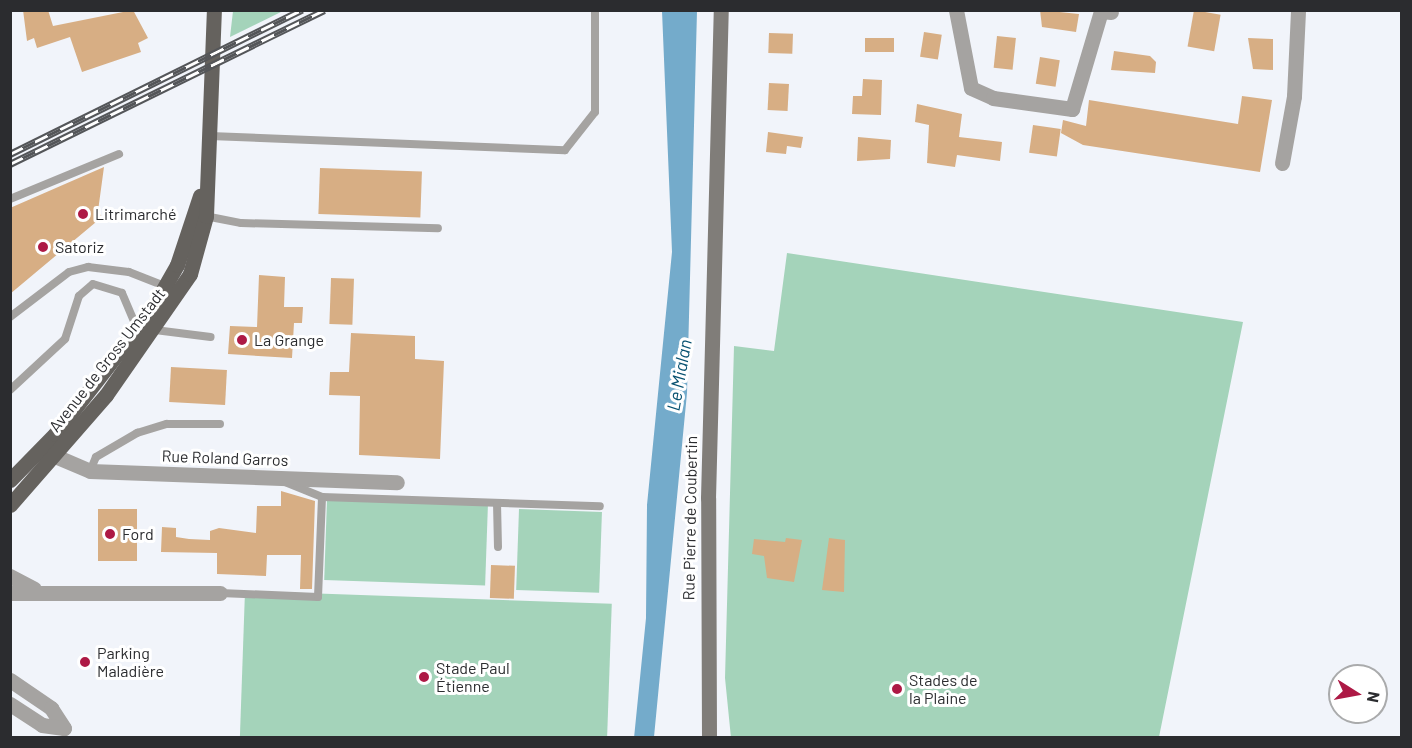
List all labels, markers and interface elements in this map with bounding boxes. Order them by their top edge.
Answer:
place label: Litrimarché [95,204,176,224]
marker: Litrimarché [76,207,90,221]
place label: Satoriz [55,237,104,257]
marker: Satoriz [36,240,50,254]
street label: Avenue de Gross Umstadt [45,284,169,436]
place label: La Grange [254,330,324,350]
marker: La Grange [235,333,249,347]
water label: Le Mialan [662,338,696,412]
street label: Rue Pierre de Coubertin [679,436,701,600]
street label: Rue Roland Garros [161,446,289,470]
place label: Ford [122,524,154,544]
marker: Ford [103,527,117,541]
place label: Parking Maladière [97,643,164,681]
marker: Parking Maladière [78,655,92,669]
place label: Stade Paul Étienne [436,658,510,696]
north arrow [1328,664,1388,724]
marker: Stade Paul Étienne [417,670,431,684]
place label: Stades de la Plaine [909,670,978,708]
marker: Stades de la Plaine [890,682,904,696]
text: N [1364,690,1385,704]

